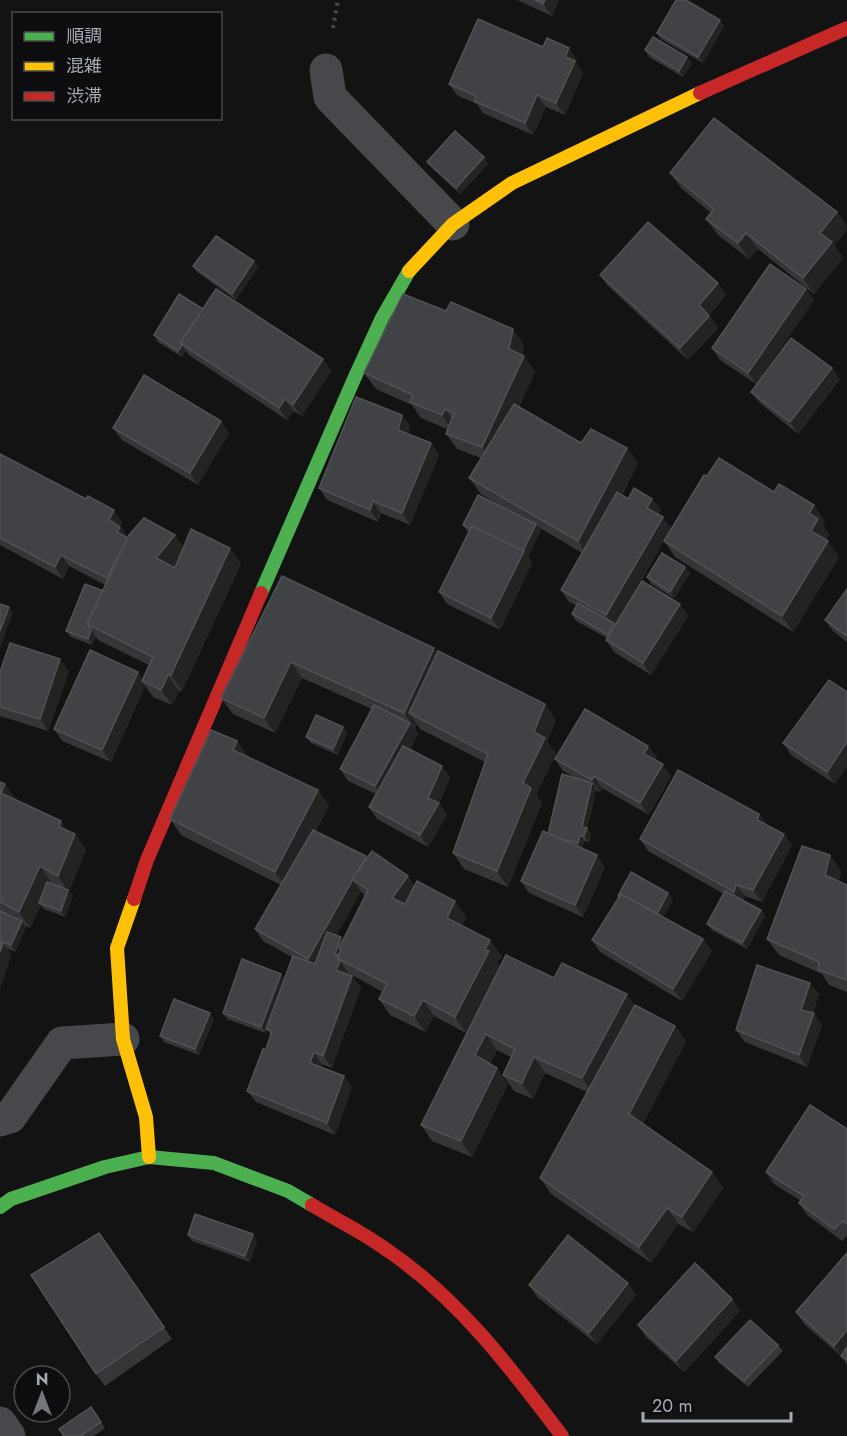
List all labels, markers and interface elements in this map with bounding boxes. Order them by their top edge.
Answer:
legend [12,12,222,120]
text: 順調 [66,23,102,49]
text: 混雑 [66,53,102,79]
text: 渋滞 [66,83,102,109]
north arrow [12,1364,72,1424]
text: N [36,1368,48,1391]
scale bar [643,1385,792,1423]
text: 20 m [652,1393,692,1419]

